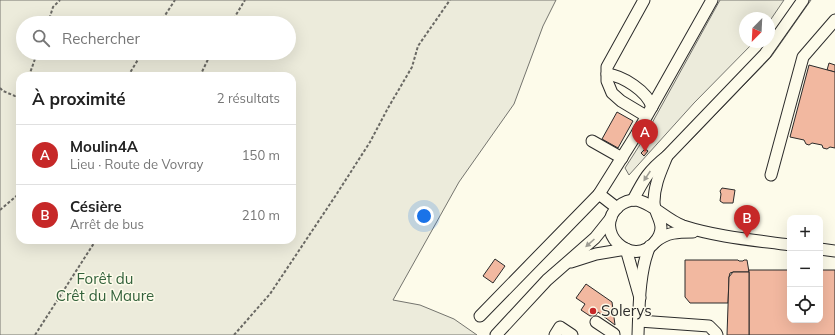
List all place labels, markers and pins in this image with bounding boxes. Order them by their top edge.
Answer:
pin: A [632,119,658,152]
pin: B [734,205,760,238]
place label: Solerys [601,301,652,320]
marker: Solerys [588,306,598,316]

